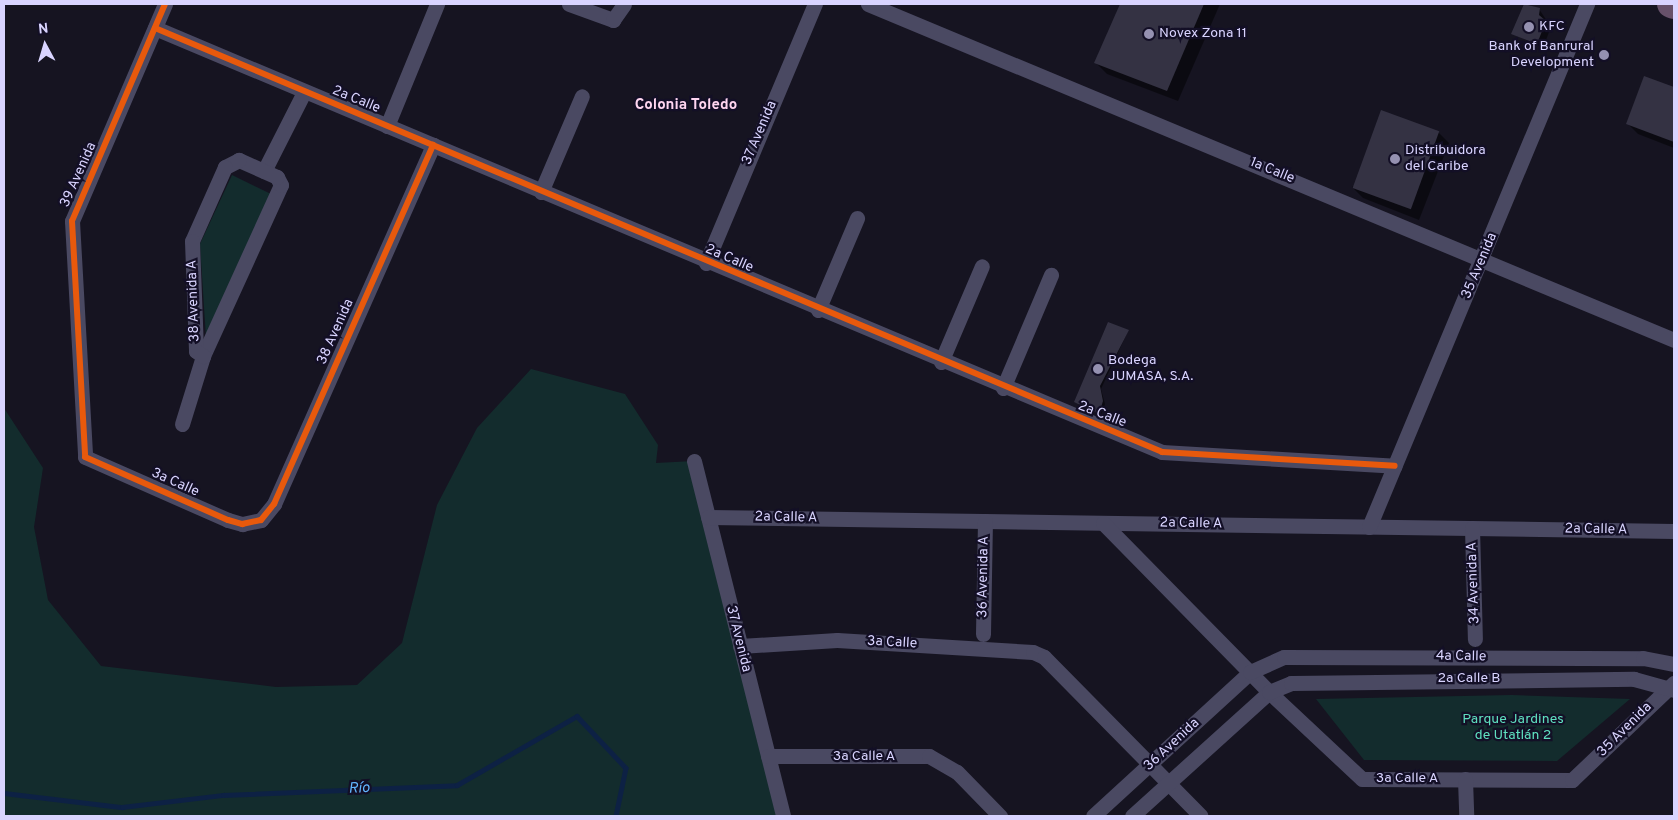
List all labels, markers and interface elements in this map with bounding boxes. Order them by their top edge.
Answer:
place label: KFC [1539,19,1565,35]
north arrow [20,20,70,70]
text: N [37,21,49,39]
marker: KFC [1523,21,1535,33]
place label: Novex Zona 11 [1159,26,1247,42]
marker: Novex Zona 11 [1143,28,1155,40]
place label: Bank of Banrural Development [1488,39,1594,72]
marker: Bank of Banrural Development [1598,49,1610,61]
street label: 2a Calle [329,83,383,117]
district label: Colonia Toledo [635,97,737,115]
street label: 37 Avenida [739,98,781,168]
street label: 39 Avenida [57,140,101,210]
place label: Distribuidora del Caribe [1405,143,1486,176]
marker: Distribuidora del Caribe [1389,153,1401,165]
street label: 1a Calle [1247,154,1297,188]
street label: 35 Avenida [1458,230,1502,302]
street label: 2a Calle [702,241,756,277]
street label: 38 Avenida A [184,259,204,343]
street label: 38 Avenida [314,296,358,368]
place label: Bodega JUMASA, S.A. [1108,353,1193,386]
marker: Bodega JUMASA, S.A. [1092,363,1104,375]
street label: 2a Calle [1075,398,1129,432]
street label: 3a Calle [149,465,201,501]
street label: 2a Calle A [754,509,818,527]
street label: 2a Calle A [1159,515,1223,533]
street label: 2a Calle A [1564,521,1628,539]
street label: 36 Avenida A [975,535,993,619]
street label: 34 Avenida A [1464,541,1484,625]
street label: 37 Avenida [721,603,755,675]
street label: 3a Calle [866,633,918,653]
street label: 4a Calle [1436,648,1486,666]
street label: 2a Calle B [1438,671,1500,687]
street label: 35 Avenida [1594,699,1656,761]
park label: Parque Jardines de Utatlán 2 [1462,712,1564,744]
street label: 36 Avenida [1141,715,1203,775]
street label: 3a Calle A [832,749,896,765]
street label: 3a Calle A [1375,771,1439,787]
water label: Río [348,780,370,798]

